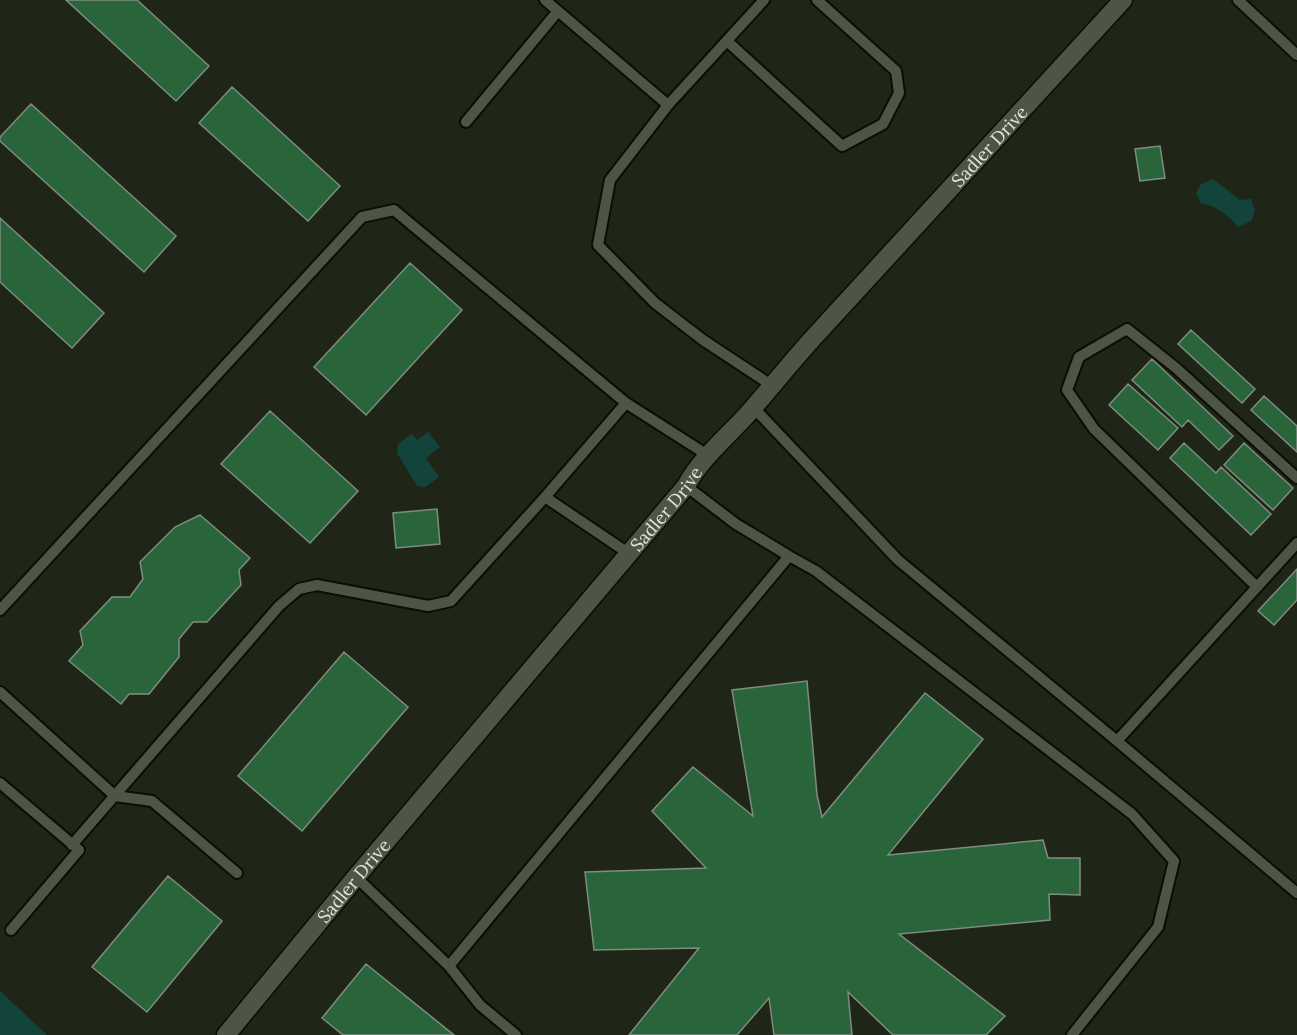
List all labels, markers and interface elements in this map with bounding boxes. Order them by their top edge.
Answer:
street label: Sadler Drive [946,100,1032,192]
street label: Sadler Drive [625,461,707,556]
street label: Sadler Drive [312,834,395,927]

